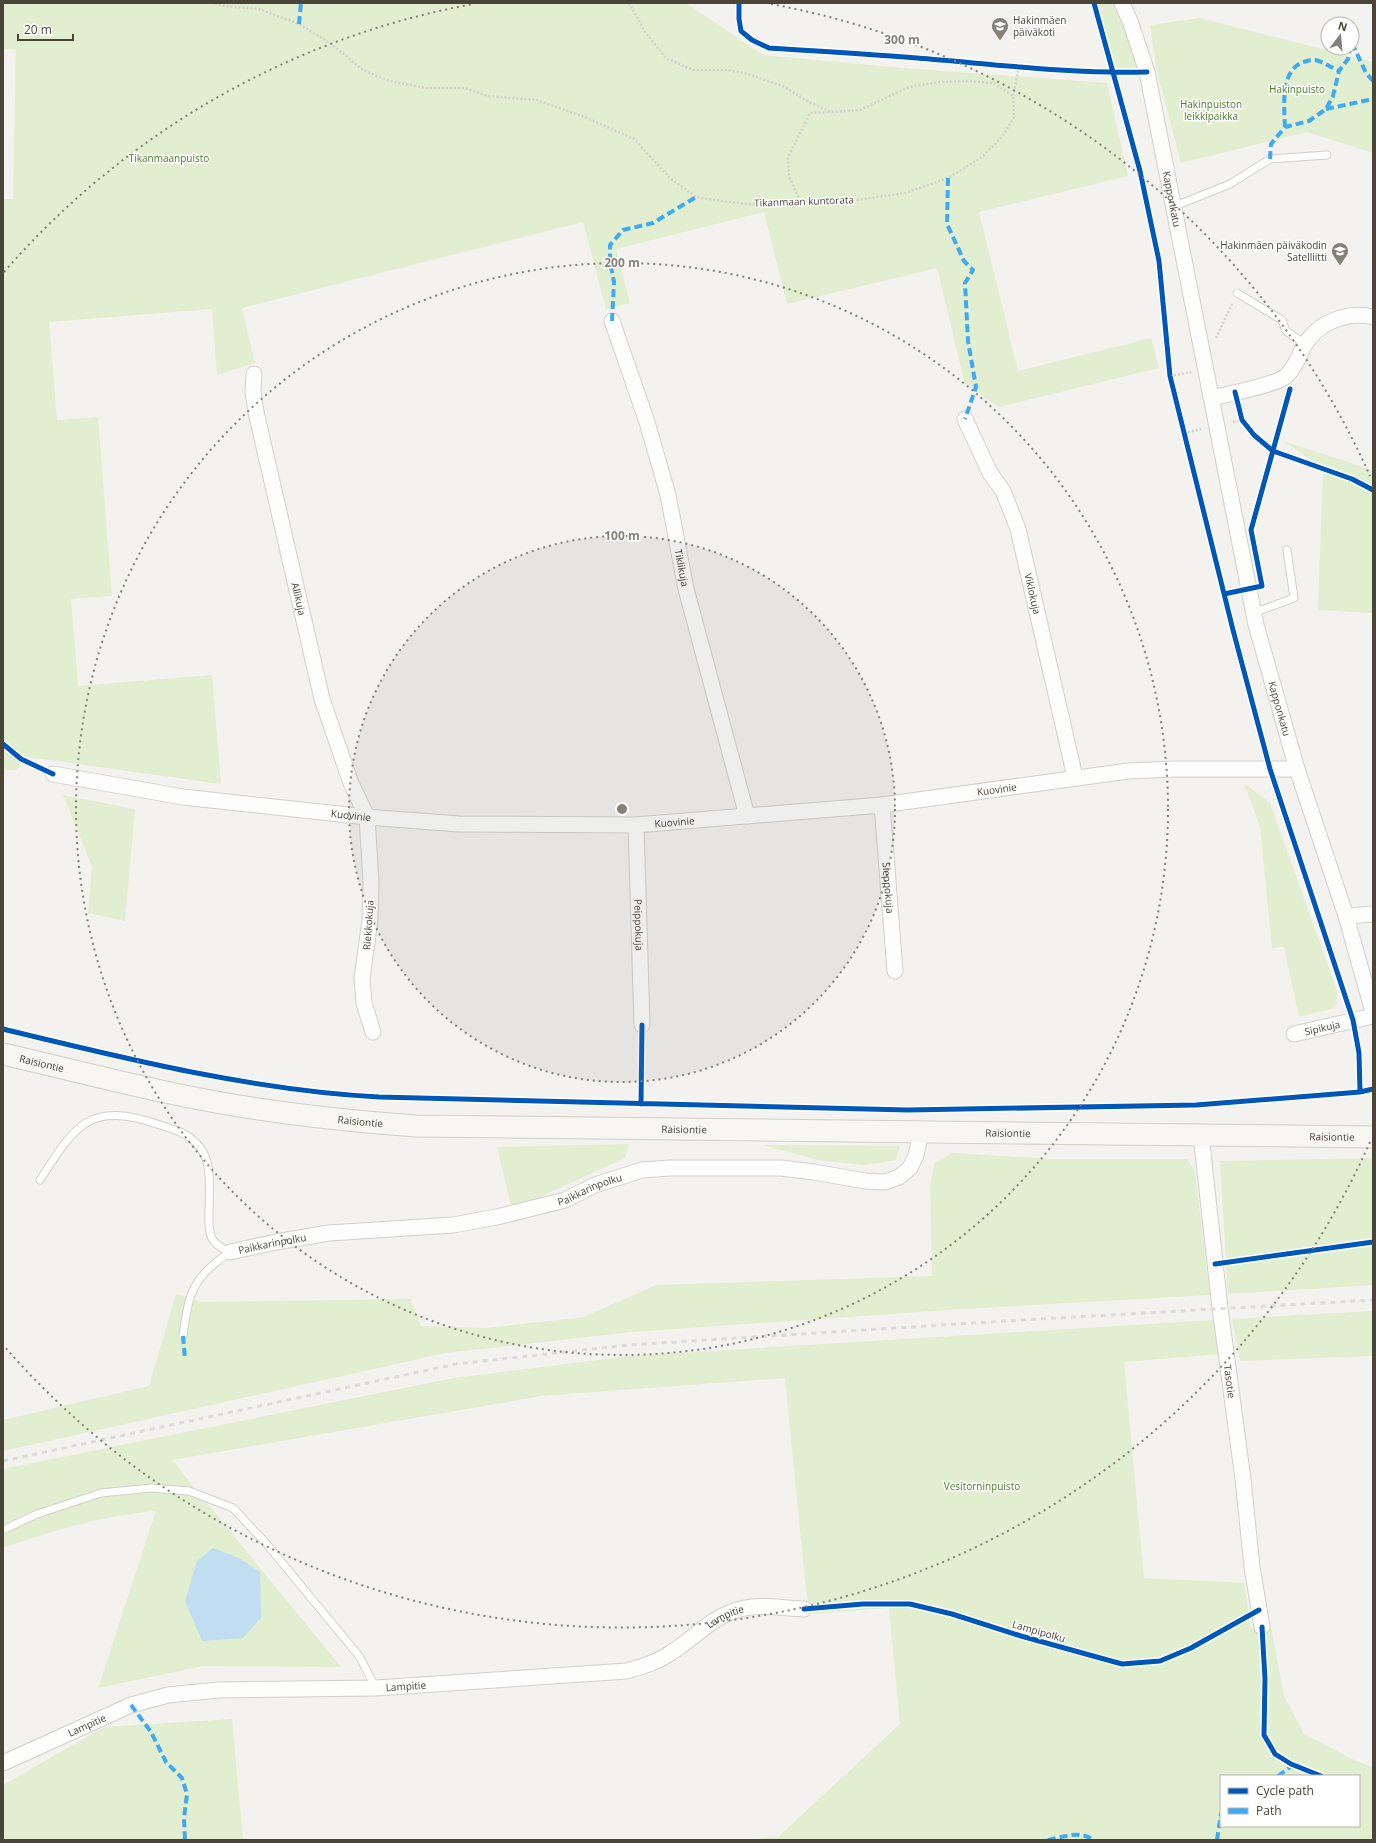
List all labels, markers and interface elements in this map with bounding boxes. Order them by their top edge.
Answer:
place label: Hakinmäen päiväkoti [1013,13,1066,39]
scale bar [18,16,73,42]
school or university icon: Hakinmäen päiväkoti [990,16,1010,41]
north arrow [1320,16,1360,56]
text: N [1337,17,1349,34]
text: 20 m [24,21,52,38]
text: 300 m [884,31,920,48]
park label: Hakinpuisto [1269,82,1325,96]
park label: Hakinpuiston leikkipaikka [1180,97,1242,123]
park label: Tikanmaanpuisto [129,151,209,165]
street label: Kapponkatu [1160,170,1184,228]
street label: Tikanmaan kuntorata [754,192,854,210]
place label: Hakinmäen päiväkodin Satelliitti [1220,238,1327,264]
school or university icon: Hakinmäen päiväkodin Satelliitti [1330,241,1350,266]
text: 200 m [604,254,640,271]
text: 100 m [604,527,640,544]
street label: Tiklikuja [672,548,692,588]
street label: Viklokuja [1021,572,1044,616]
street label: Allikuja [288,581,310,617]
street label: Kapponkatu [1265,679,1294,738]
street label: Kuovinie [976,779,1018,799]
centre of rings [615,802,629,816]
street label: Kuovinie [330,806,372,824]
street label: Kuovinie [654,813,695,830]
street label: Sieppokuja [879,862,897,914]
street label: Riekkokuja [359,899,377,951]
street label: Peippokuja [631,899,647,951]
street label: Sipikuja [1303,1017,1341,1038]
street label: Raisiontie [18,1051,66,1075]
street label: Raisiontie [337,1112,384,1130]
street label: Raisiontie [661,1122,707,1136]
street label: Raisiontie [985,1126,1031,1140]
street label: Raisiontie [1309,1129,1355,1144]
street label: Paikkarinpolku [556,1170,624,1209]
street label: Paikkarinpolku [237,1230,307,1257]
street label: Tasotie [1221,1364,1239,1399]
park label: Vesitorninpuisto [944,1479,1020,1493]
street label: Lampitie [703,1601,745,1631]
street label: Lampipolku [1011,1617,1067,1645]
street label: Lampitie [385,1678,427,1694]
street label: Lampitie [65,1710,108,1740]
legend [1220,1775,1360,1827]
text: Cycle path [1256,1782,1314,1799]
text: Path [1256,1802,1282,1819]

